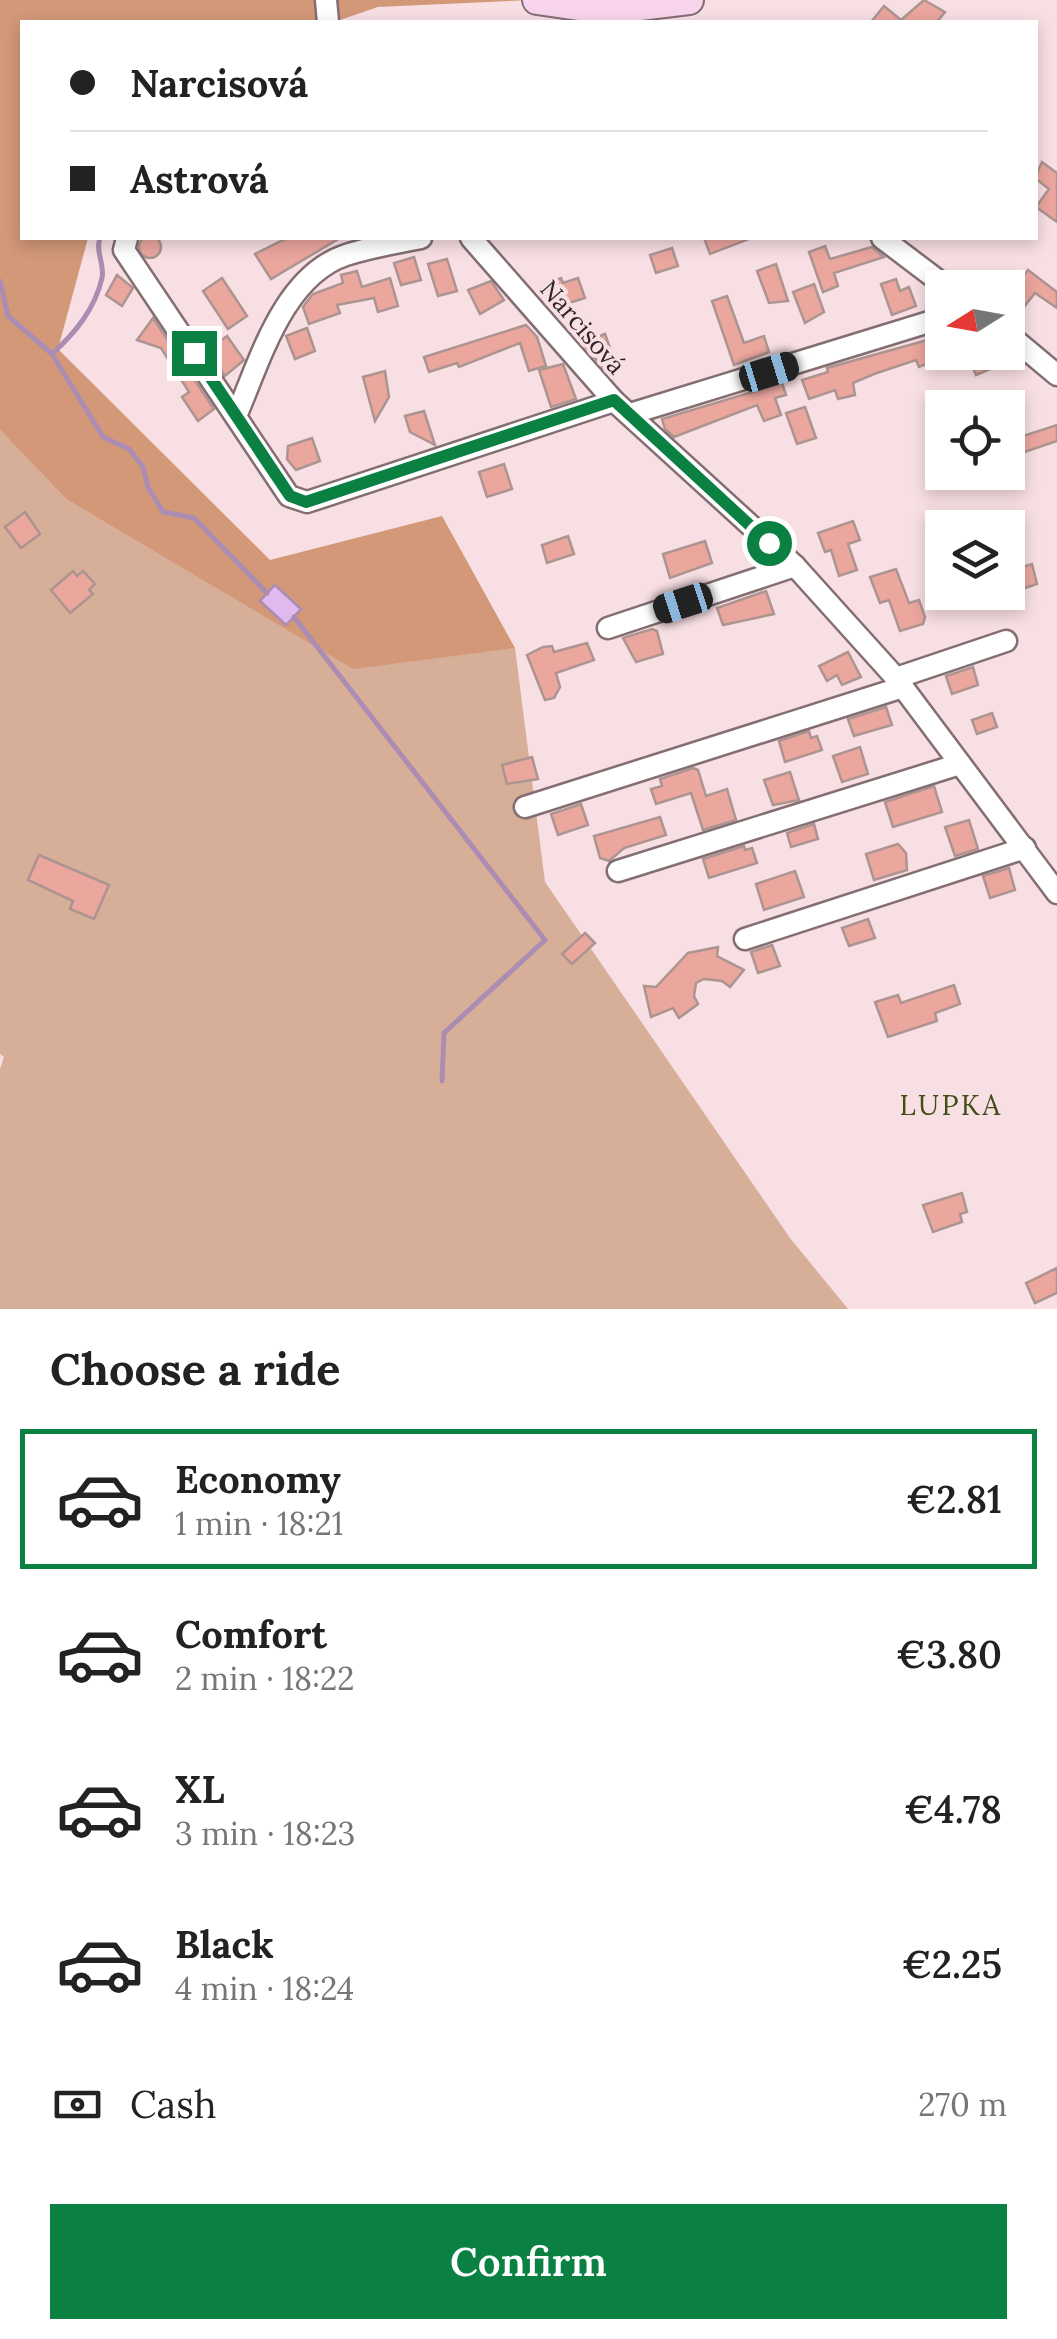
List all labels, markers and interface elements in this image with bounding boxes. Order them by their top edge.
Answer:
text: Narcisová [130,59,308,107]
text: Astrová [130,155,269,203]
north arrow [925,270,1025,370]
map controls [925,270,1025,610]
street label: Narcisová [533,273,633,381]
route end [172,331,217,376]
car [736,349,802,395]
button: locate [925,390,1025,490]
button: layers [925,510,1025,610]
route start [747,521,792,566]
car [650,579,716,627]
district label: LUPKA [900,1087,1002,1123]
text: Choose a ride [50,1340,340,1397]
icon: car [55,1454,145,1544]
text: Economy [175,1455,341,1503]
text: €2.81 [906,1475,1002,1523]
text: 1 min · 18:21 [175,1503,343,1544]
icon: car [55,1609,145,1699]
text: Comfort [175,1610,327,1658]
text: €3.80 [896,1630,1002,1678]
text: 2 min · 18:22 [175,1658,354,1699]
icon: car [55,1764,145,1854]
text: XL [175,1765,225,1813]
text: €4.78 [904,1785,1002,1833]
text: 3 min · 18:23 [175,1813,355,1854]
icon: car [55,1919,145,2009]
text: Black [175,1920,274,1968]
text: €2.25 [902,1940,1002,1988]
text: 4 min · 18:24 [175,1968,354,2009]
icon: cash [50,2077,105,2132]
text: Cash [130,2080,217,2128]
text: 270 m [918,2084,1007,2125]
button: Confirm [50,2204,1007,2319]

